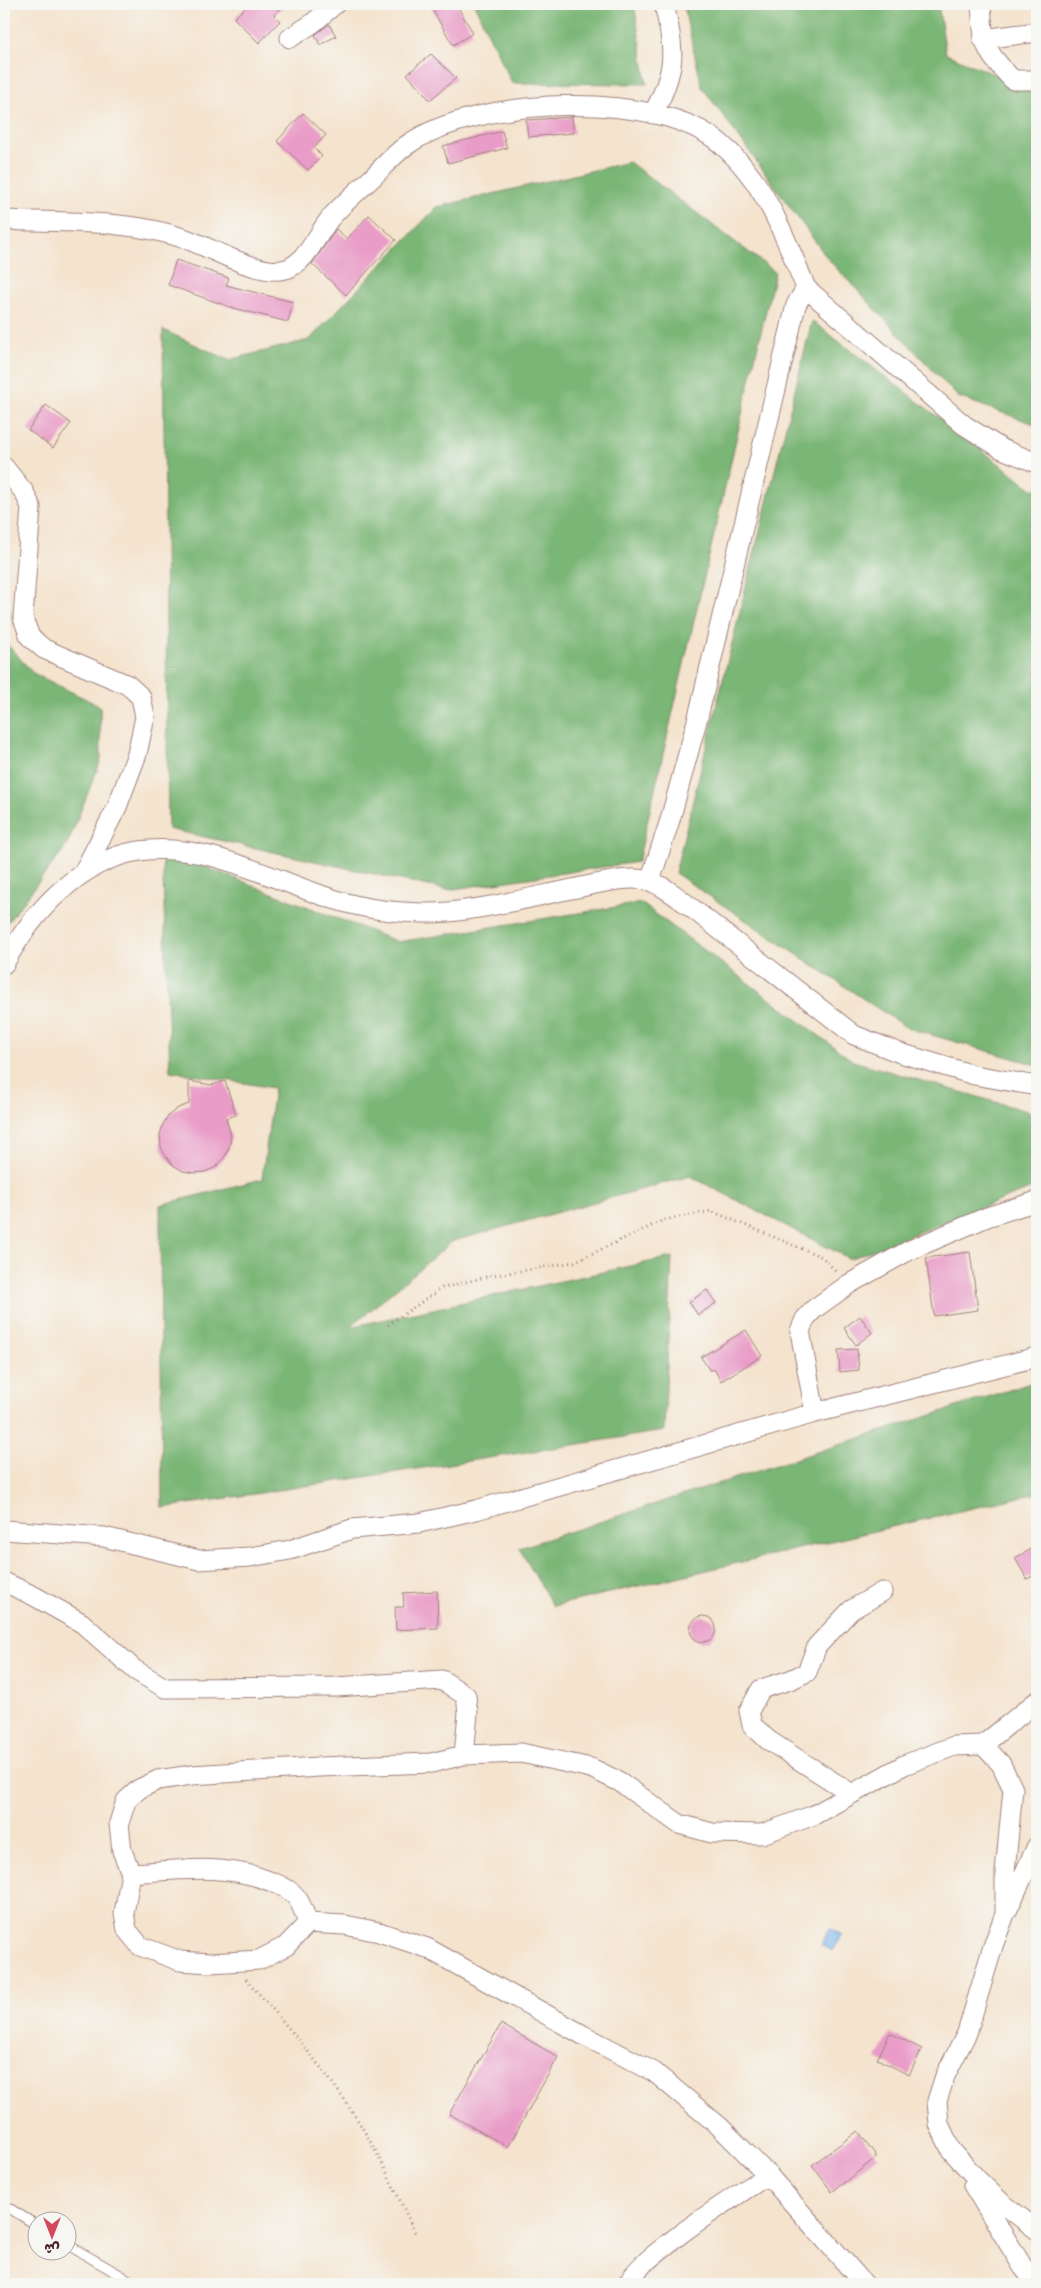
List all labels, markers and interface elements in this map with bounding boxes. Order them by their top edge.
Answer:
north arrow [28,2210,78,2260]
text: ش [44,2240,60,2257]

